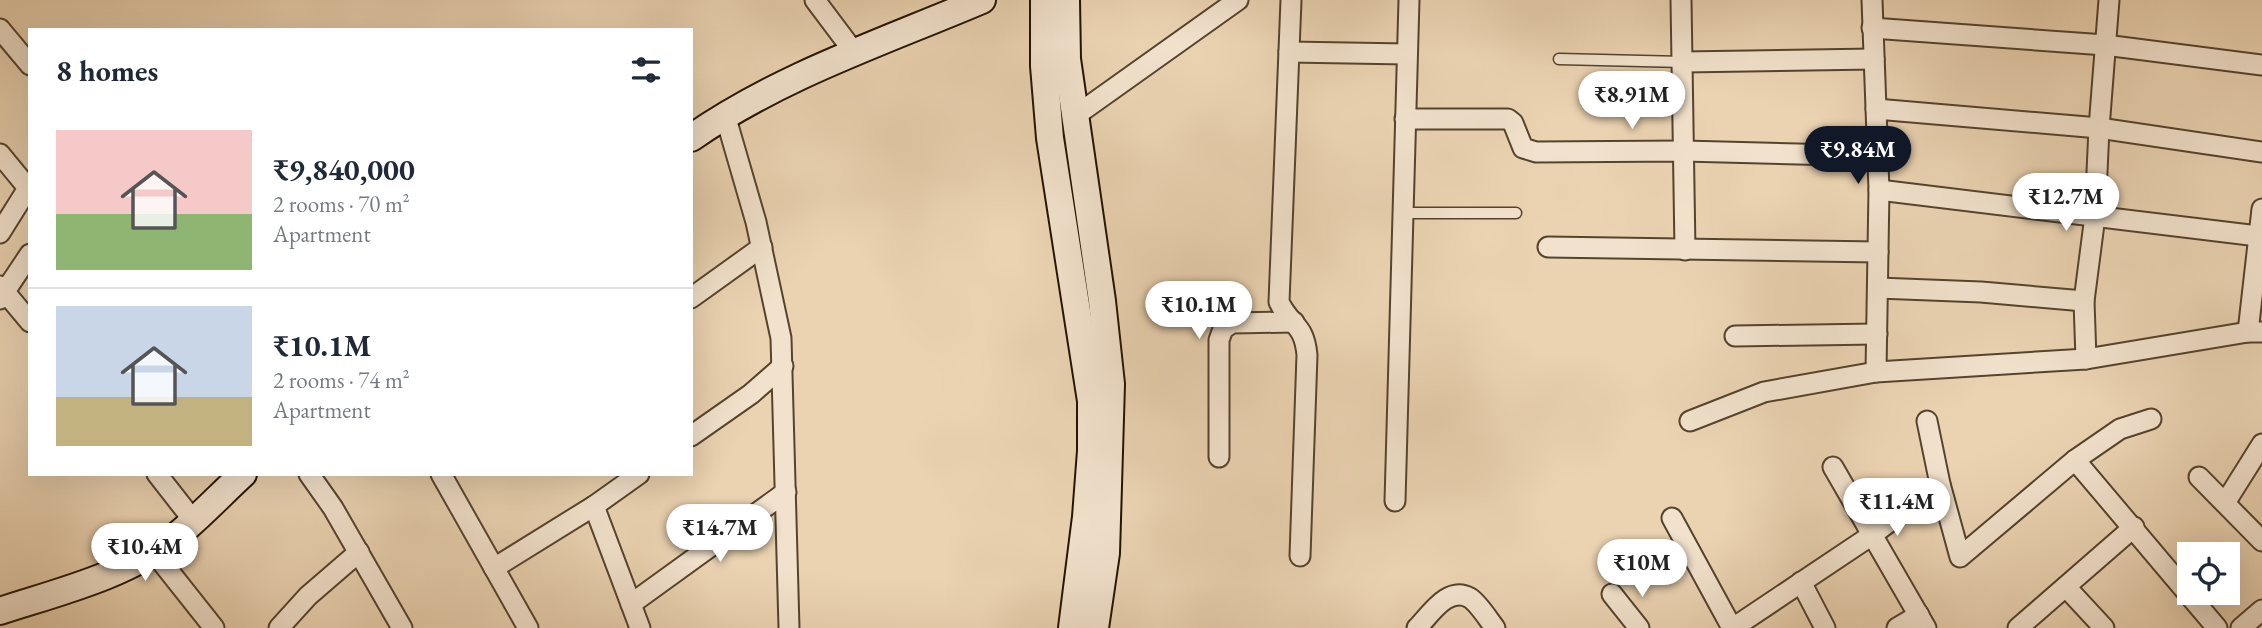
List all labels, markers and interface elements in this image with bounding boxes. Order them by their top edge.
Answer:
text: 8 homes [56,51,158,90]
icon: filters [627,51,665,89]
pin: ₹8.91M [1575,72,1689,131]
text: ₹8.91M [1594,79,1670,109]
pin: ₹9.84M [1801,127,1915,186]
text: ₹9.84M [1820,134,1896,164]
text: ₹9,840,000 [273,150,415,189]
icon: home [112,158,196,242]
pin: ₹12.7M [2009,174,2123,233]
text: ₹12.7M [2028,181,2104,211]
text: 2 rooms · 70 m² [273,189,410,219]
text: Apartment [273,219,371,249]
pin: ₹10.1M [1142,282,1256,341]
text: ₹10.1M [1161,289,1237,319]
text: ₹10.1M [273,326,371,365]
icon: home [112,334,196,418]
text: 2 rooms · 74 m² [273,365,410,395]
text: Apartment [273,395,371,425]
pin: ₹11.4M [1840,478,1954,538]
text: ₹11.4M [1859,486,1935,516]
pin: ₹14.7M [663,504,777,564]
text: ₹14.7M [682,512,758,542]
pin: ₹10.4M [88,524,202,583]
text: ₹10.4M [107,531,183,561]
pin: ₹10M [1601,540,1683,599]
map controls [2177,542,2240,605]
button: locate [2177,542,2240,605]
text: ₹10M [1613,547,1671,577]

